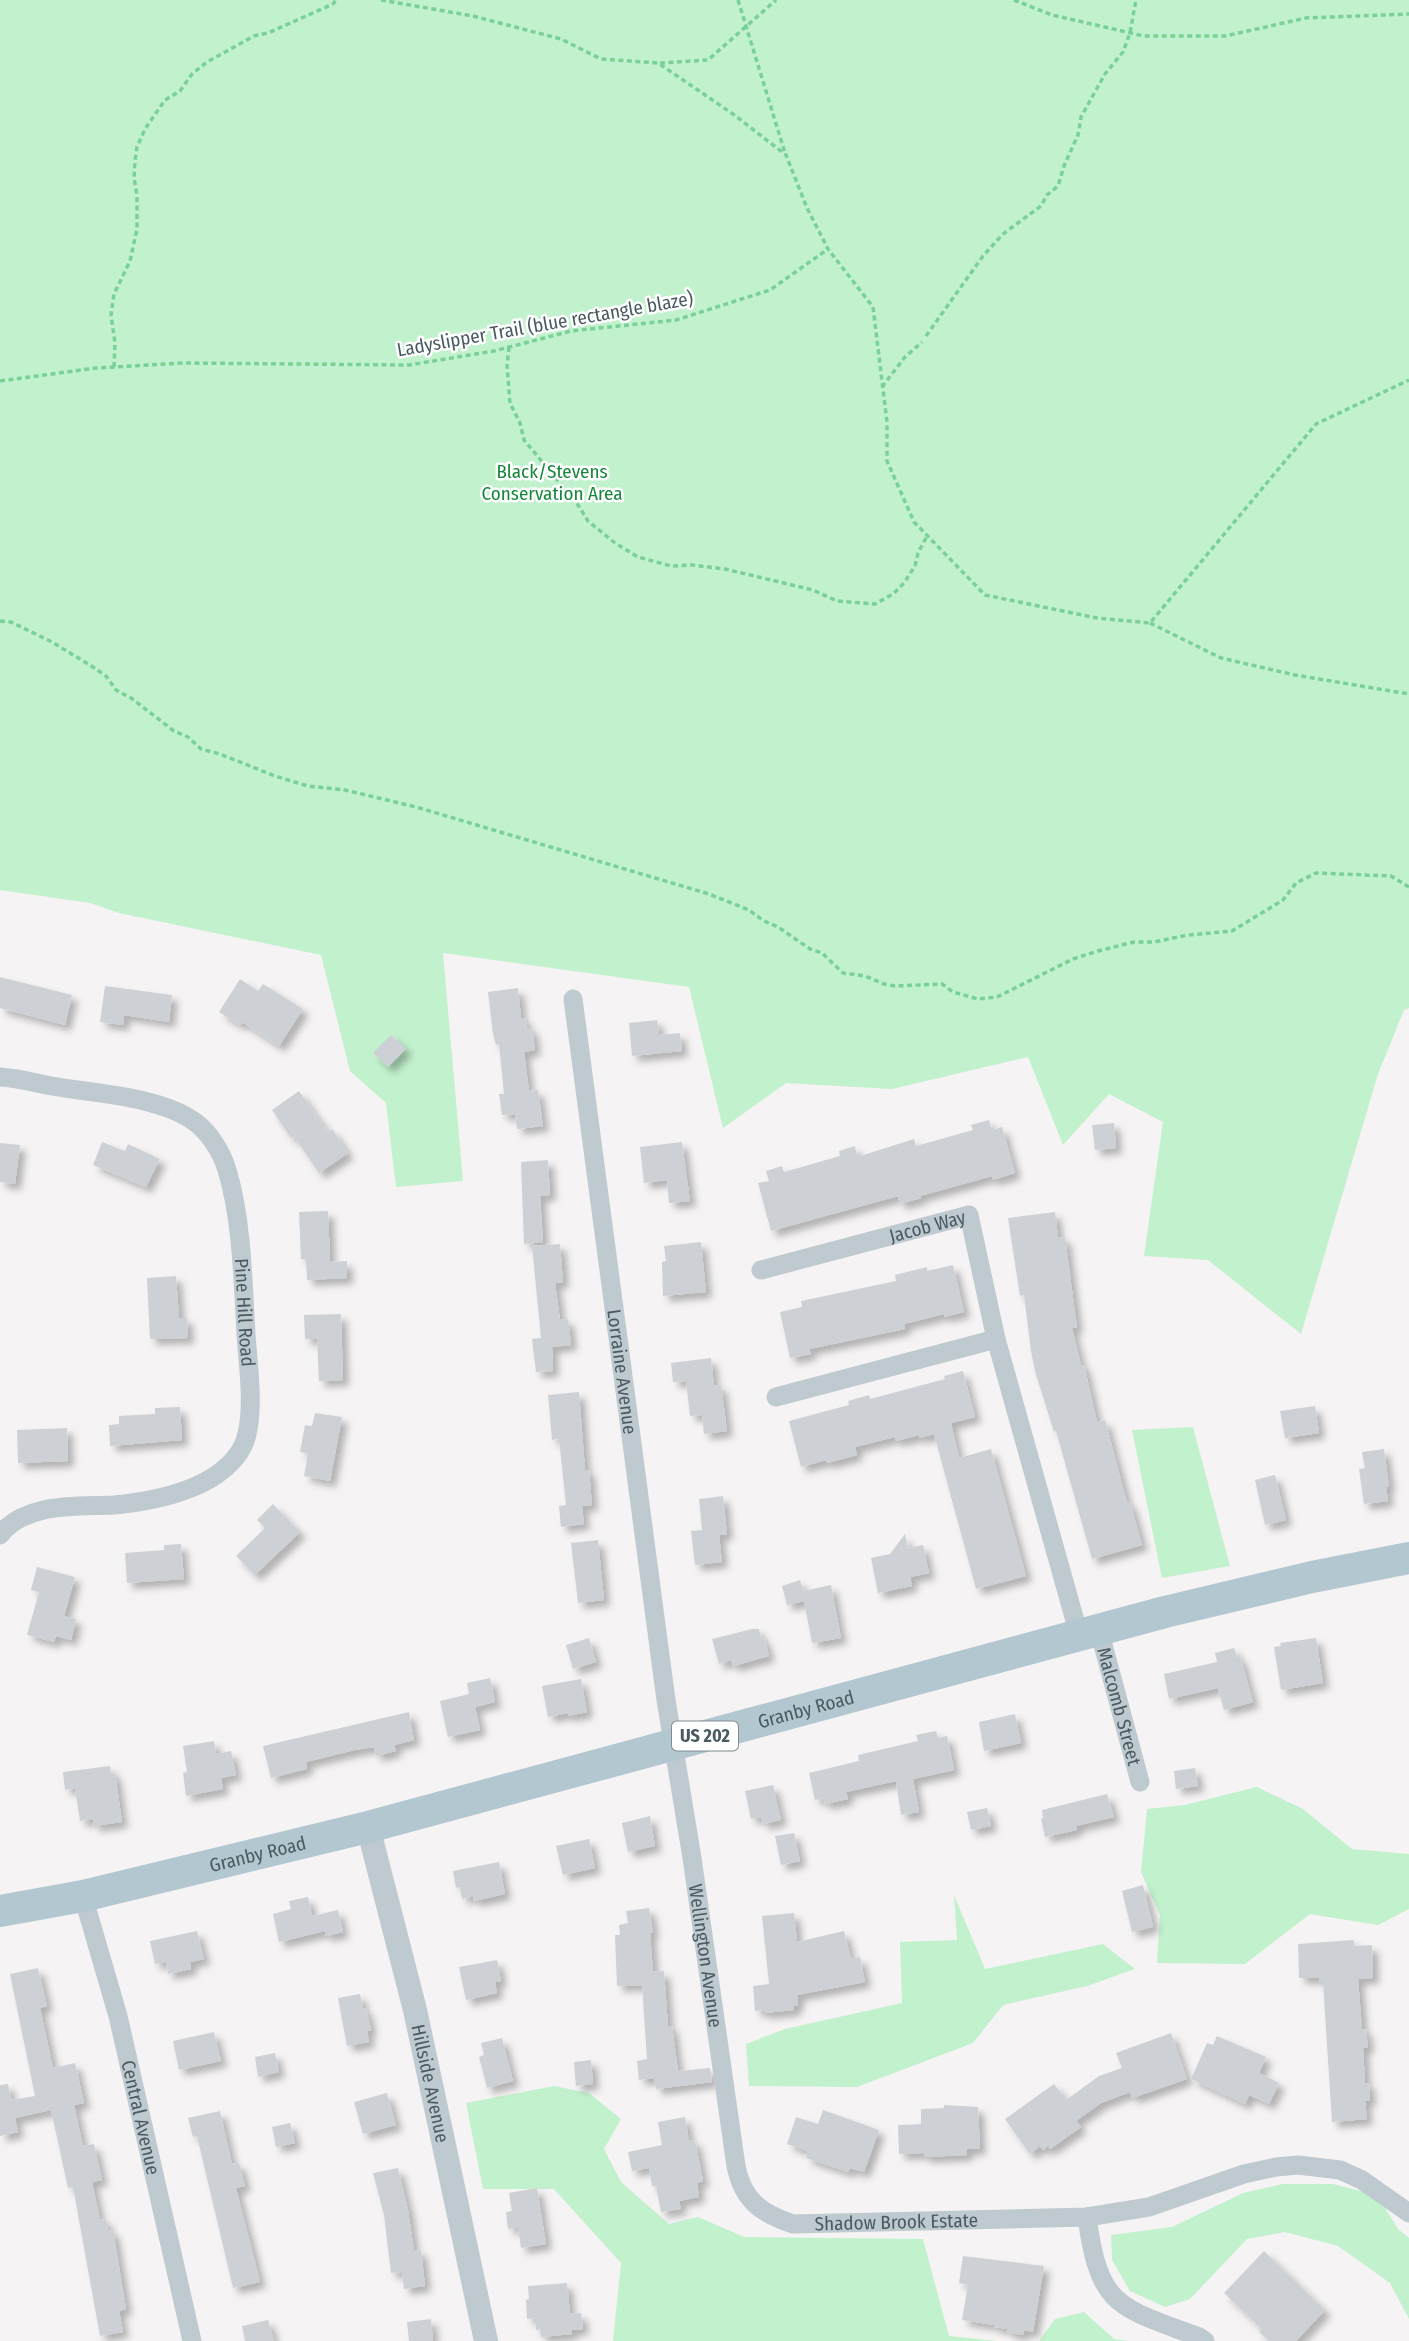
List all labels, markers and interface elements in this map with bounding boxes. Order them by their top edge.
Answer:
street label: Ladyslipper Trail (blue rectangle blaze) [395,287,695,361]
park label: Black/Stevens Conservation Area [482,460,623,505]
street label: Jacob Way [887,1205,968,1247]
street label: Pine Hill Road [230,1257,260,1368]
street label: Lorraine Avenue [603,1308,642,1436]
street label: Malcomb Street [1093,1645,1147,1769]
street label: Granby Road [755,1685,856,1733]
road number: US 202 [672,1722,738,1750]
street label: Granby Road [207,1831,308,1877]
street label: Wellington Avenue [684,1882,728,2029]
street label: Hillside Avenue [407,2022,455,2145]
street label: Central Avenue [117,2058,165,2177]
street label: Shadow Brook Estate [814,2208,978,2235]

